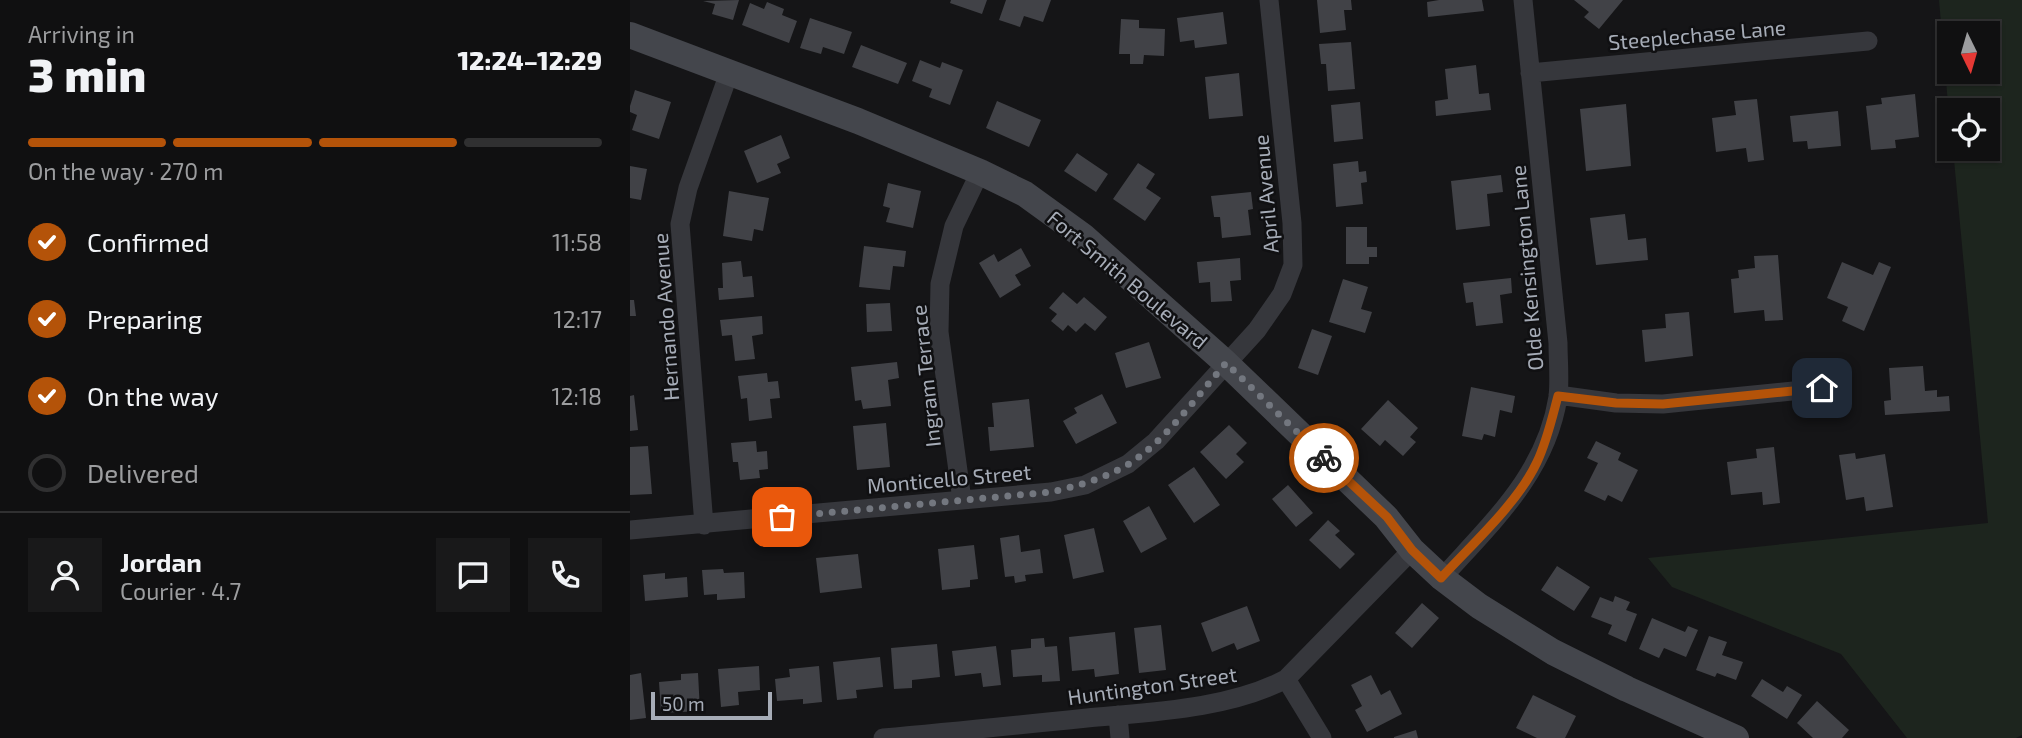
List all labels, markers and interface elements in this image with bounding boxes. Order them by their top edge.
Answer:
street label: Steeplechase Lane [1607,14,1787,54]
text: Arriving in [28,20,135,48]
north arrow [1937,21,2000,84]
map controls [1937,21,2000,161]
text: 12:24–12:29 [457,44,602,75]
text: 3 min [28,46,146,101]
button: locate [1937,98,2000,161]
street label: April Avenue [1247,134,1283,254]
text: On the way · 270 m [28,157,223,185]
street label: Olde Kensington Lane [1505,164,1547,372]
street label: Fort Smith Boulevard [1043,205,1213,353]
icon: check [28,223,66,261]
text: Confirmed [87,226,210,257]
text: 11:58 [552,228,602,256]
street label: Hernando Avenue [647,232,683,402]
icon: check [28,300,66,338]
text: Preparing [87,303,202,334]
street label: Ingram Terrace [905,304,945,448]
text: 12:17 [554,305,602,333]
pin [1792,358,1852,418]
icon: home [1803,369,1841,407]
icon: check [28,377,66,415]
text: On the way [87,380,218,411]
text: 12:18 [551,382,602,410]
courier [1289,423,1359,493]
icon: bike [1305,439,1343,477]
text: Delivered [87,457,199,488]
street label: Monticello Street [866,458,1032,498]
pin [752,487,812,547]
icon: bag [763,498,801,536]
button: person [28,538,102,612]
button: chat [436,538,510,612]
button: phone [528,538,602,612]
text: Jordan [120,546,202,577]
text: Courier · 4.7 [120,577,241,605]
street label: Huntington Street [1066,661,1238,709]
scale bar [651,689,772,721]
text: 50 m [662,692,705,715]

